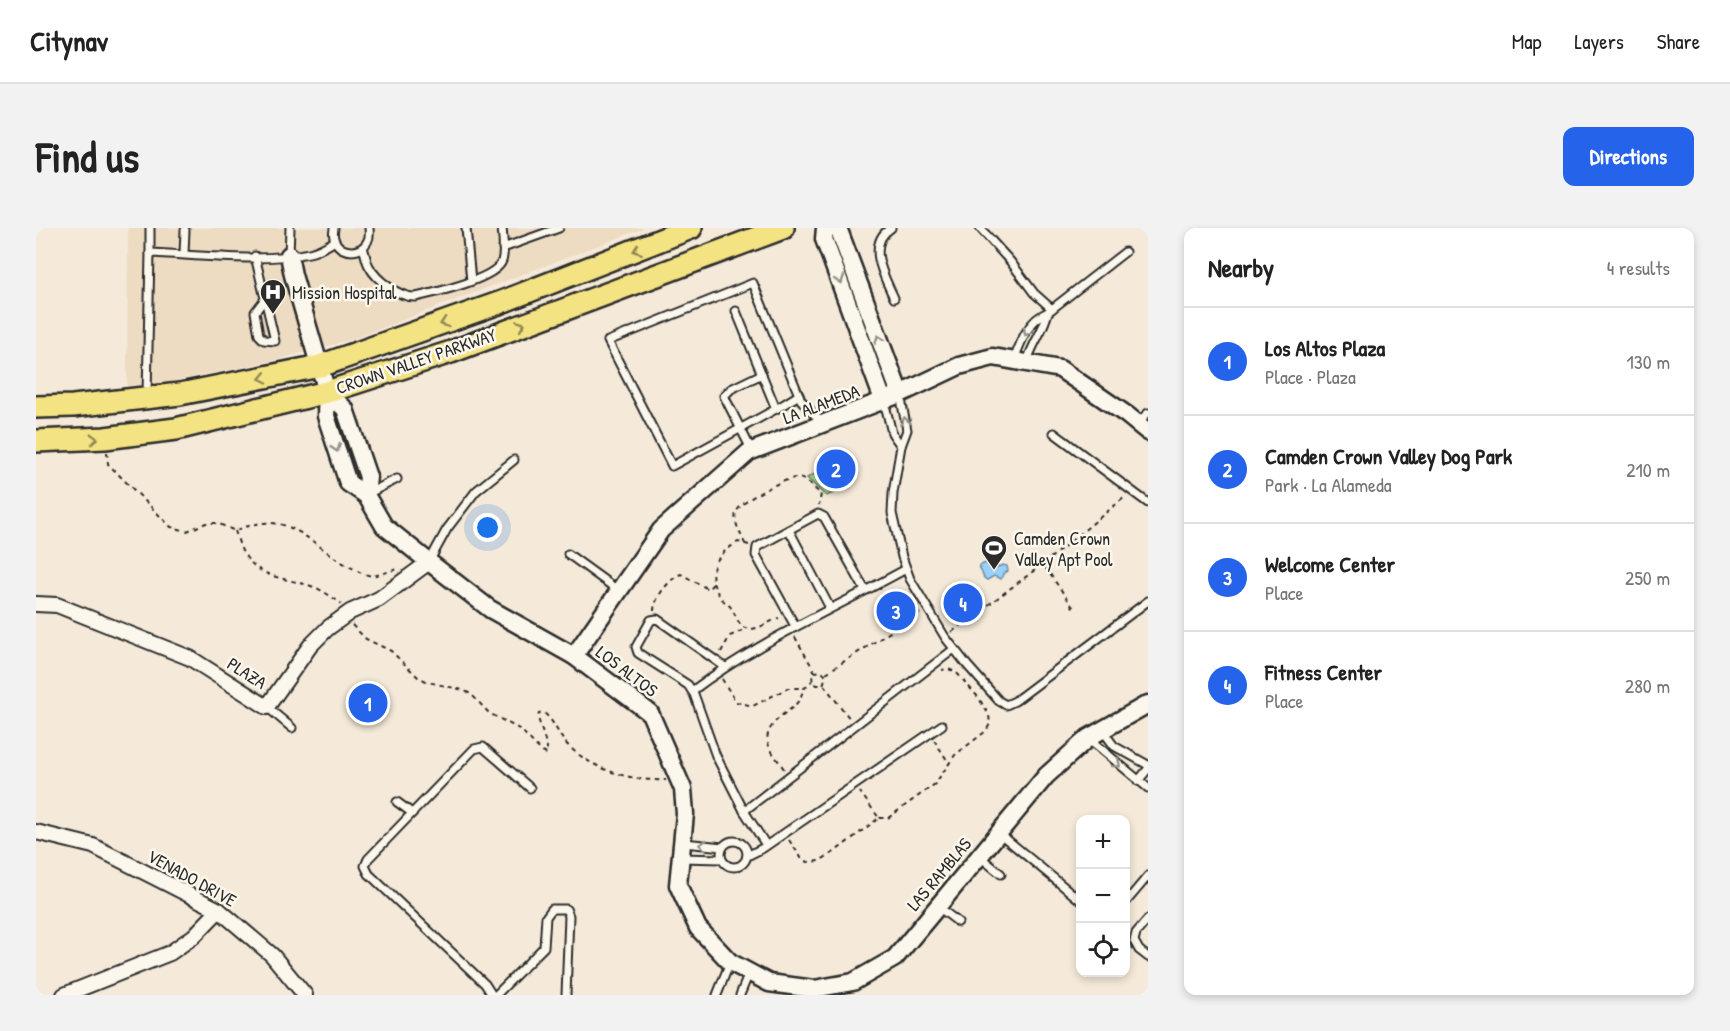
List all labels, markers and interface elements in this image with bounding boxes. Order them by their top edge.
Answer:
text: Citynav [30,22,108,60]
text: Map [1512,27,1541,56]
text: Layers [1574,27,1624,56]
text: Share [1657,27,1700,56]
button: Directions [1563,127,1694,186]
text: Find us [36,128,139,185]
one-way arrow [632,242,642,255]
text: Nearby [1208,250,1274,285]
text: 4 results [1607,254,1670,281]
one-way arrow [832,275,845,285]
hospital icon: Mission Hospital [258,277,288,315]
place label: Mission Hospital [292,280,397,305]
one-way arrow [439,315,450,328]
one-way arrow [516,320,526,333]
street label: CROWN VALLEY PARKWAY [332,322,500,400]
one-way arrow [1022,326,1034,336]
text: Los Altos Plaza [1265,333,1385,363]
one-way arrow [874,334,887,345]
text: 1 [1224,348,1231,375]
text: 130 m [1627,348,1670,375]
text: Place · Plaza [1265,363,1356,390]
one-way arrow [258,371,268,384]
street label: LA ALAMEDA [779,378,863,430]
one-way arrow [899,416,912,426]
one-way arrow [90,432,99,445]
text: Camden Crown Valley Dog Park [1265,441,1512,471]
one-way arrow [329,442,342,453]
pin: 2 [816,446,856,492]
text: 2 [1223,456,1232,483]
text: 210 m [1626,456,1670,483]
text: Park · La Alameda [1265,471,1392,498]
your location [473,513,502,542]
place label: Camden Crown Valley Apt Pool [1014,526,1113,572]
sports icon: Camden Crown Valley Apt Pool [979,533,1009,571]
text: Welcome Center [1265,549,1395,579]
text: 3 [1223,564,1232,591]
text: 250 m [1625,564,1670,591]
text: Place [1265,579,1304,606]
pin: 4 [944,580,982,626]
pin: 3 [876,588,916,634]
street label: LOS ALTOS [591,640,663,702]
street label: PLAZA [223,651,272,695]
text: Fitness Center [1265,657,1382,687]
text: 4 [1224,672,1231,699]
text: 280 m [1625,672,1670,699]
pin: 1 [348,680,388,726]
text: Place [1265,687,1304,714]
one-way arrow [1110,757,1121,768]
map controls [1076,815,1130,977]
button: + [1076,815,1130,869]
street label: LAS RAMBLAS [901,832,977,916]
one-way arrow [698,839,707,852]
street label: VENADO DRIVE [143,843,241,913]
button: − [1076,869,1130,923]
button: locate [1076,923,1130,977]

